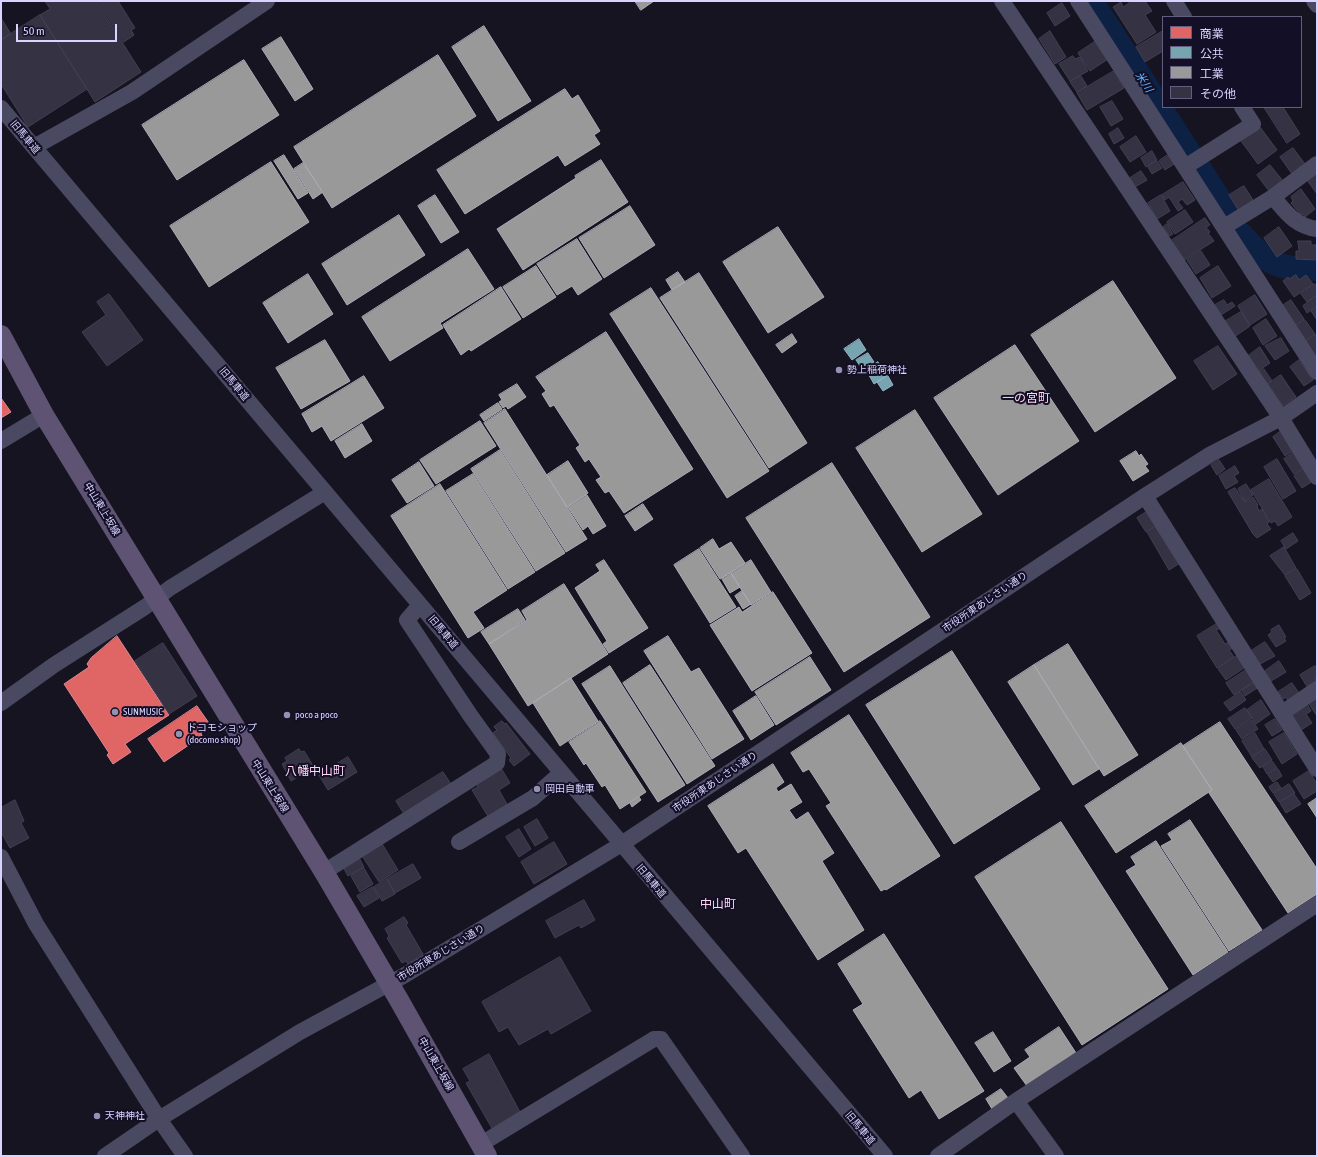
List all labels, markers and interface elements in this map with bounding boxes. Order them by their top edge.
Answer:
scale bar [18,16,119,42]
legend [1162,16,1302,108]
text: 50 m [23,24,45,38]
text: 商業 [1200,27,1224,41]
text: 公共 [1200,47,1224,61]
text: 工業 [1200,67,1224,81]
water label: 米川 [1132,69,1156,95]
text: その他 [1200,87,1236,101]
street label: 旧馬車道 [8,118,42,156]
place label: 勢上稲荷神社 [847,364,907,376]
street label: 旧馬車道 [217,365,251,403]
marker: 勢上稲荷神社 [834,365,844,375]
district label: 一の宮町 [1002,391,1050,405]
street label: 中山東上坂線 [81,480,123,538]
street label: 市役所東あじさい通り [940,569,1030,635]
street label: 旧馬車道 [426,613,460,651]
place label: SUNMUSIC [123,706,163,718]
marker: SUNMUSIC [110,707,120,717]
place label: poco a poco [295,709,338,721]
marker: poco a poco [282,710,292,720]
place label: ドコモショップ (docomo shop) [187,722,257,746]
marker: ドコモショップ (docomo shop) [174,729,184,739]
street label: 市役所東あじさい通り [670,749,760,815]
street label: 中山東上坂線 [249,757,291,815]
district label: 八幡中山町 [285,764,345,778]
place label: 岡田自動車 [545,783,595,795]
marker: 岡田自動車 [532,784,542,794]
street label: 旧馬車道 [634,862,668,900]
district label: 中山町 [700,897,736,911]
street label: 市役所東あじさい通り [395,922,487,984]
street label: 中山東上坂線 [416,1035,456,1093]
street label: 旧馬車道 [843,1109,877,1147]
place label: 天神神社 [105,1110,145,1122]
marker: 天神神社 [92,1111,102,1121]

